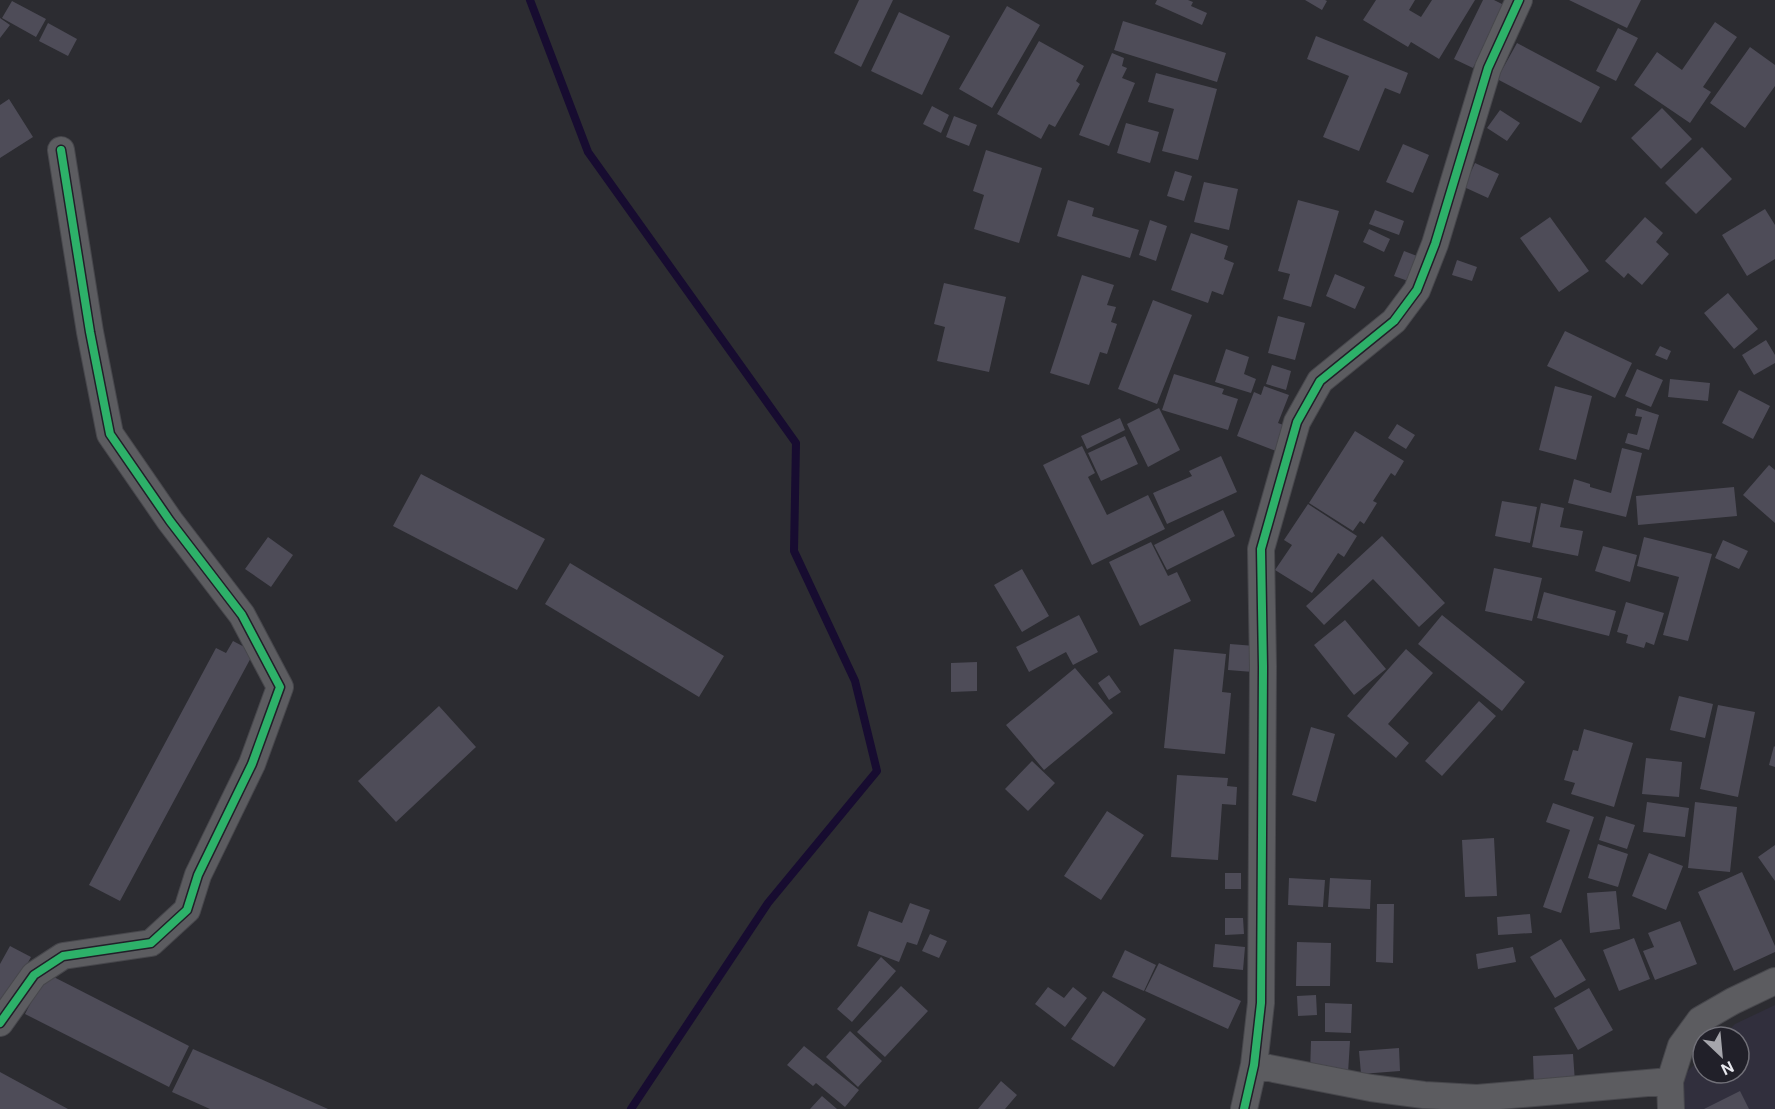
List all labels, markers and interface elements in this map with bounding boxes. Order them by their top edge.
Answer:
north arrow [1691,1025,1751,1085]
text: N [1718,1056,1737,1080]

